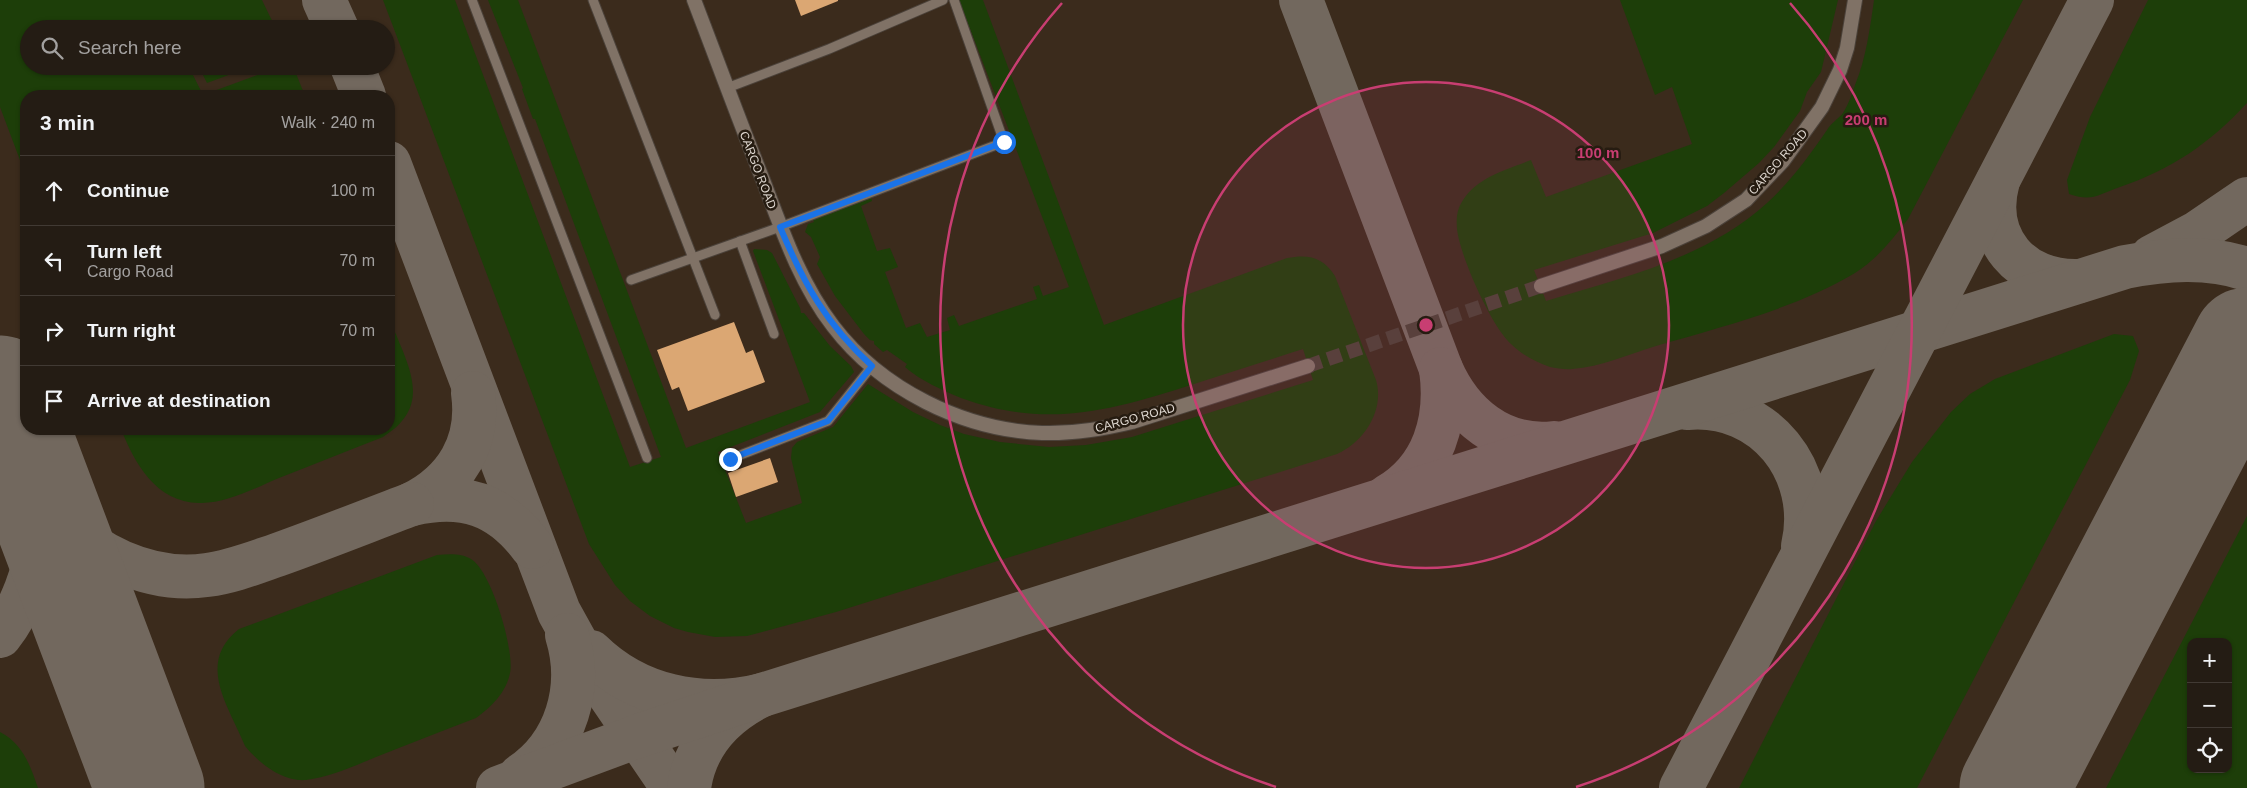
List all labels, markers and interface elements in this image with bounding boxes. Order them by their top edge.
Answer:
search box [20,20,395,75]
icon: search [38,34,66,62]
text: Search here [78,37,182,58]
text: 3 min [40,111,95,134]
text: 200 m [1845,111,1887,128]
text: Walk · 240 m [281,114,375,131]
street label: CARGO ROAD [1746,126,1810,198]
street label: CARGO ROAD [737,129,779,211]
route start [993,131,1016,154]
text: 100 m [1577,144,1619,161]
icon: ahead [40,177,68,205]
text: Continue [87,180,169,201]
text: 100 m [331,182,375,199]
text: Turn left [87,241,162,262]
icon: left [40,247,68,275]
text: 70 m [339,252,375,269]
text: Cargo Road [87,263,173,280]
centre of rings [1417,316,1435,334]
icon: right [40,317,68,345]
text: Turn right [87,320,175,341]
text: 70 m [339,322,375,339]
icon: arrive [40,387,68,415]
text: Arrive at destination [87,390,271,411]
street label: CARGO ROAD [1094,401,1177,435]
route end [719,448,742,471]
map controls [2187,638,2232,773]
button: + [2187,638,2232,683]
button: − [2187,683,2232,728]
button: locate [2187,728,2232,773]

